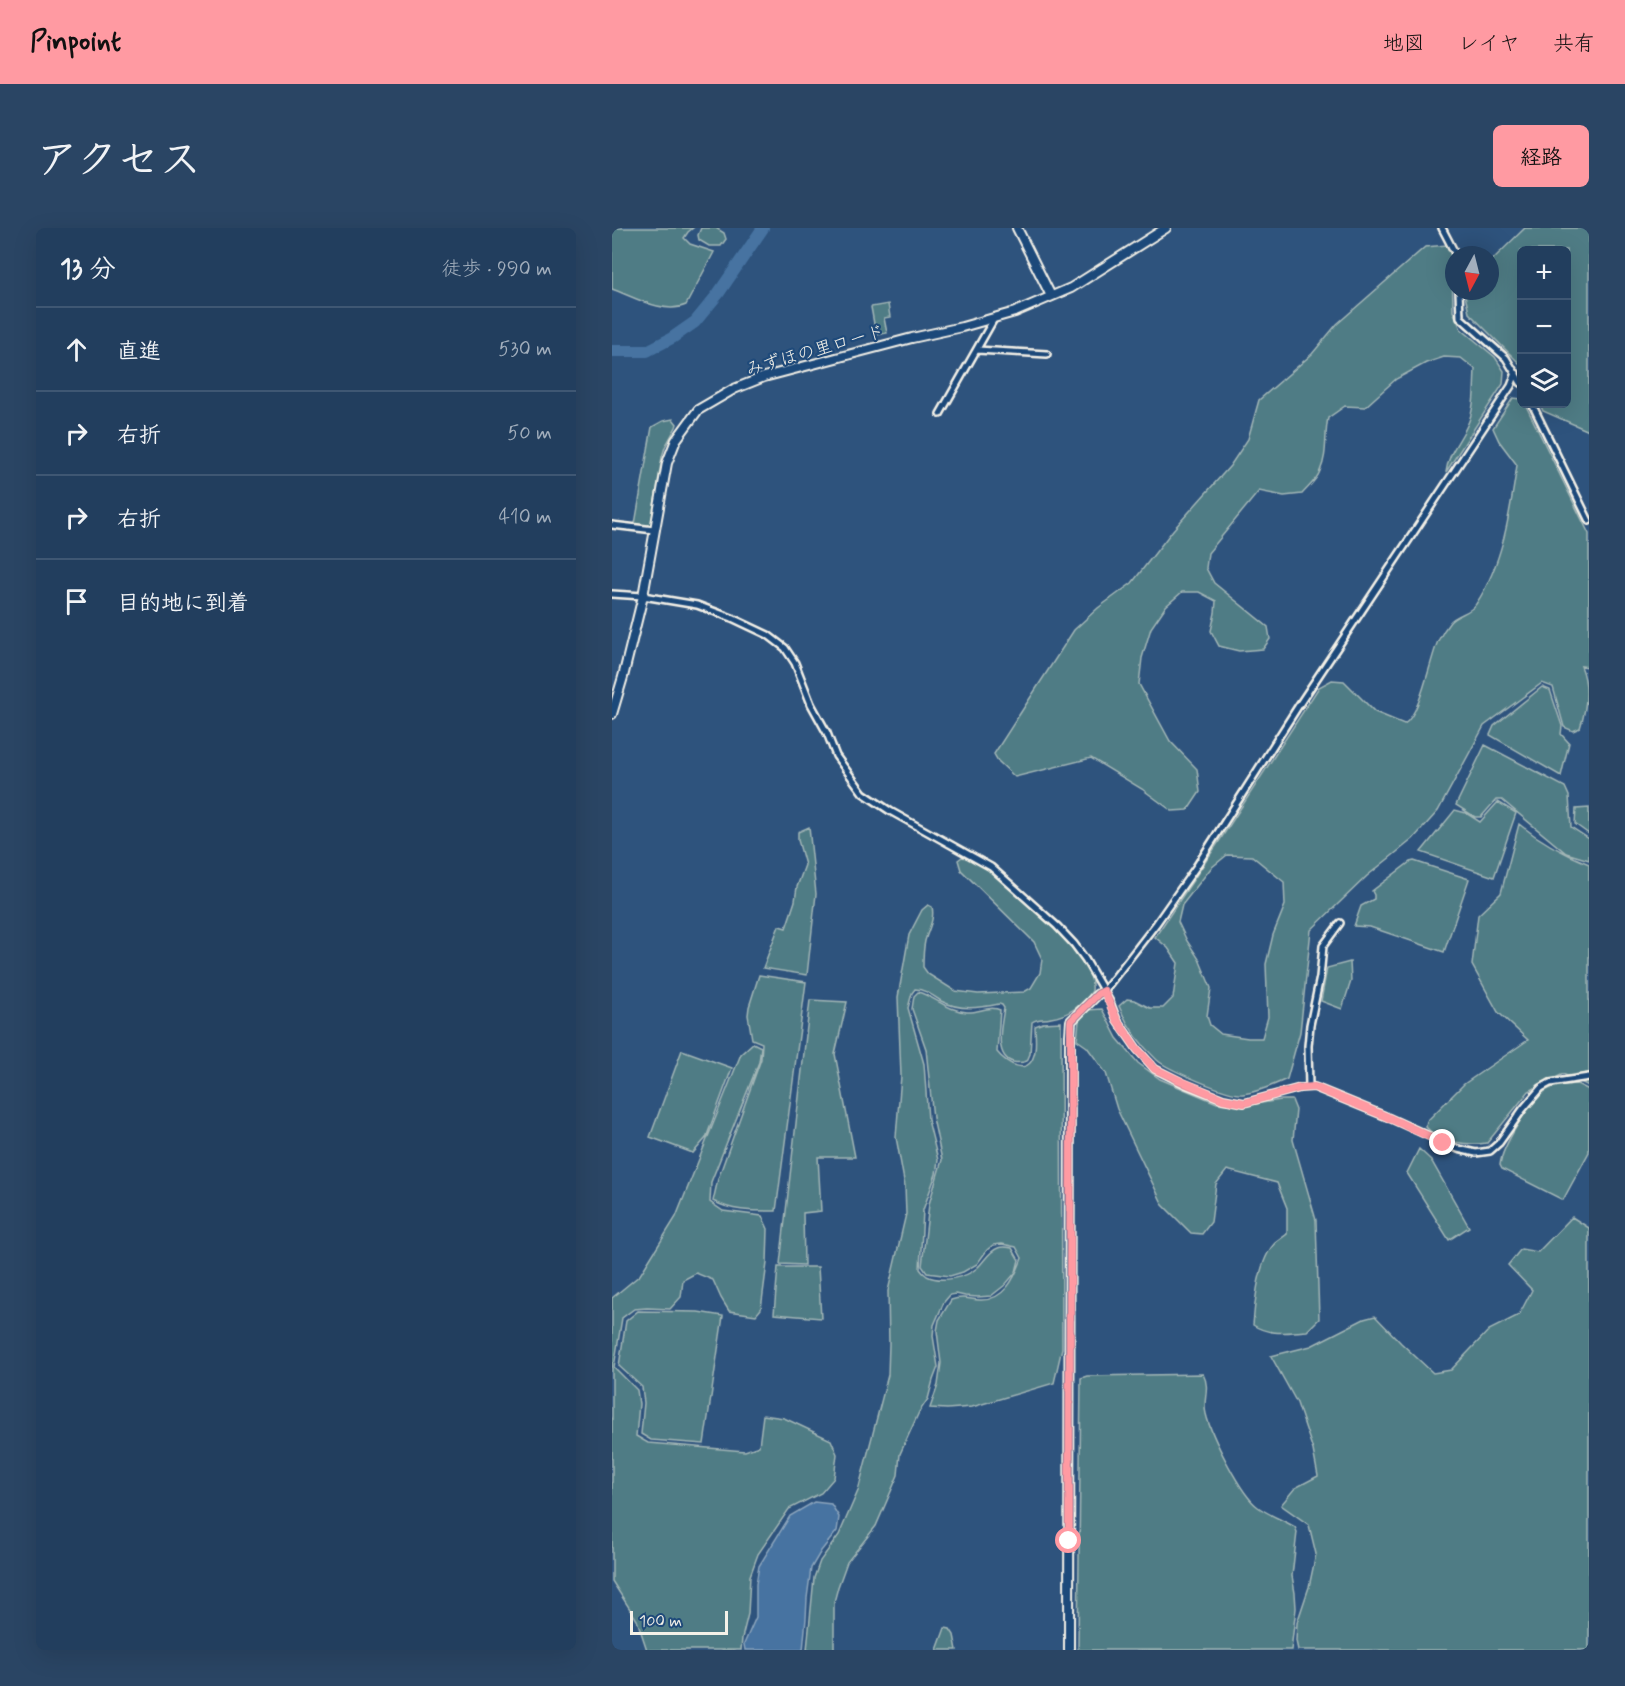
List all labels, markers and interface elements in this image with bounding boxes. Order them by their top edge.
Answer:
text: Pinpoint [30,24,121,61]
text: 地図 [1383,30,1425,58]
text: レイヤ [1458,30,1520,58]
text: 共有 [1553,30,1595,58]
button: 経路 [1493,125,1589,187]
text: アクセス [36,134,201,189]
north arrow [1445,246,1499,300]
map controls [1517,246,1571,408]
button: + [1517,246,1571,300]
text: 13 分 [60,253,116,287]
text: 徒歩 · 990 m [442,256,552,283]
button: − [1517,300,1571,354]
street label: みずほの里ロード [743,320,887,382]
icon: ahead [60,333,93,366]
text: 530 m [498,336,552,363]
text: 直進 [117,338,161,366]
button: layers [1517,354,1571,408]
icon: right [60,417,93,450]
text: 50 m [507,420,552,447]
text: 右折 [117,422,161,450]
icon: right [60,501,93,534]
text: 410 m [498,504,552,531]
text: 右折 [117,506,161,534]
icon: arrive [60,585,93,618]
text: 目的地に到着 [117,590,249,618]
route end [1429,1129,1455,1155]
route start [1055,1527,1081,1553]
scale bar [630,1608,728,1636]
text: 100 m [639,1611,682,1632]

